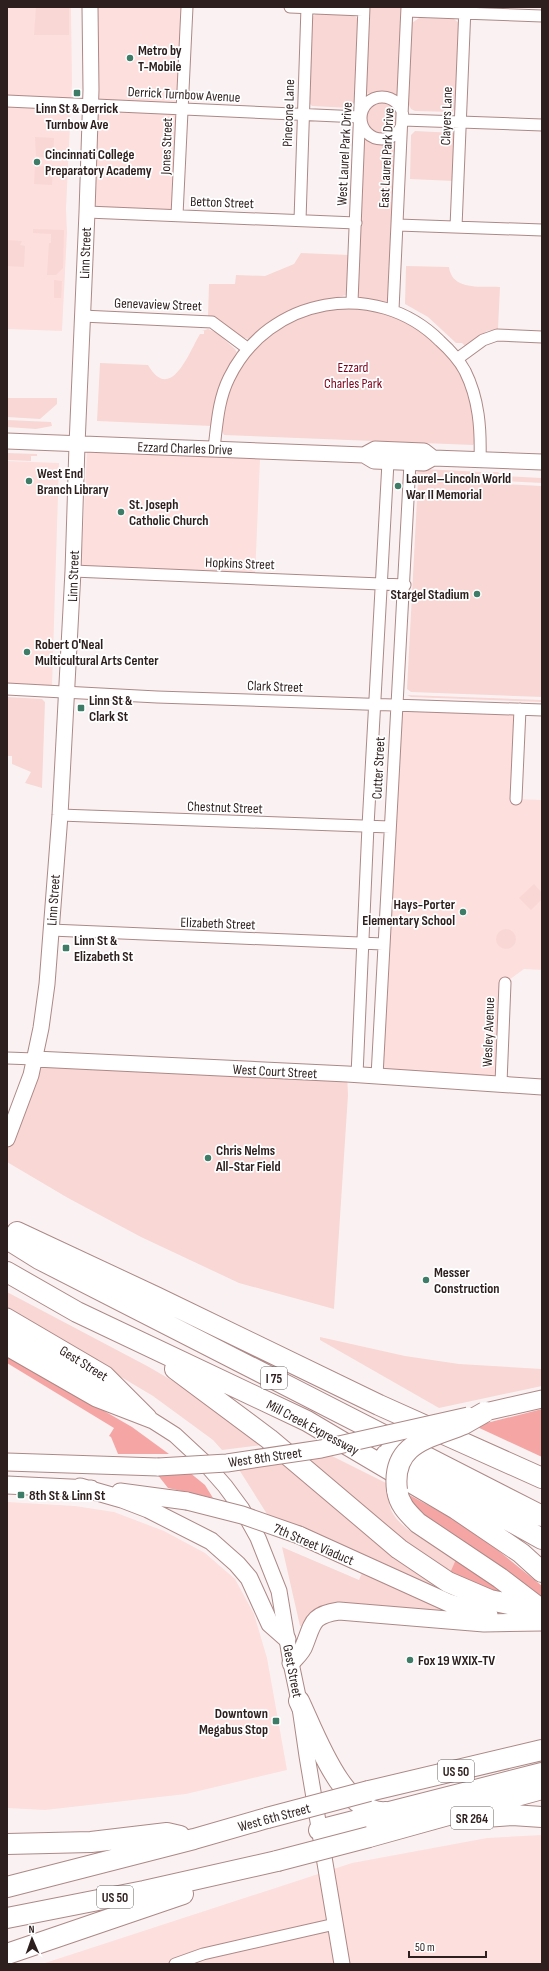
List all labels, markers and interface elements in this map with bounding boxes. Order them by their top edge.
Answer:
place label: Metro by T-Mobile [138,42,182,75]
marker: Metro by T-Mobile [125,53,135,63]
street label: Pinecone Lane [279,79,298,147]
street label: Derrick Turnbow Avenue [127,83,241,106]
street label: Clayers Lane [437,86,456,146]
marker: Linn St & Derrick Turnbow Ave [72,88,82,98]
place label: Linn St & Derrick Turnbow Ave [36,100,118,133]
street label: West Laurel Park Drive [333,102,356,206]
street label: East Laurel Park Drive [375,108,398,209]
street label: Jones Street [157,117,176,176]
place label: Cincinnati College Preparatory Academy [45,146,152,179]
marker: Cincinnati College Preparatory Academy [32,157,42,167]
street label: Betton Street [190,193,254,212]
street label: Linn Street [76,227,95,279]
street label: Genevaview Street [114,294,202,315]
park label: Ezzard Charles Park [324,359,383,392]
street label: Ezzard Charles Drive [137,438,233,459]
place label: West End Branch Library [37,465,109,498]
place label: Laurel–Lincoln World War II Memorial [406,470,511,503]
marker: West End Branch Library [24,476,34,486]
marker: Laurel–Lincoln World War II Memorial [393,481,403,491]
place label: St. Joseph Catholic Church [129,496,209,529]
marker: St. Joseph Catholic Church [116,507,126,517]
street label: Linn Street [64,550,83,602]
street label: Hopkins Street [205,554,275,573]
place label: Stargel Stadium [391,586,469,603]
marker: Stargel Stadium [472,589,482,599]
place label: Robert O'Neal Multicultural Arts Center [35,636,159,669]
marker: Robert O'Neal Multicultural Arts Center [22,647,32,657]
street label: Clark Street [247,677,303,696]
place label: Linn St & Clark St [89,692,133,725]
marker: Linn St & Clark St [76,703,86,713]
street label: Cutter Street [368,736,389,800]
street label: Chestnut Street [187,798,263,817]
street label: Linn Street [43,874,64,926]
place label: Hays-Porter Elementary School [362,896,456,929]
marker: Hays-Porter Elementary School [458,907,468,917]
street label: Elizabeth Street [180,914,256,933]
place label: Linn St & Elizabeth St [74,932,133,965]
marker: Linn St & Elizabeth St [61,943,71,953]
street label: Wesley Avenue [479,997,498,1067]
street label: West Court Street [232,1061,318,1082]
place label: Chris Nelms All-Star Field [215,1142,281,1175]
marker: Chris Nelms All-Star Field [203,1153,213,1163]
place label: Messer Construction [434,1264,499,1297]
marker: Messer Construction [421,1275,431,1285]
street label: Gest Street [56,1342,111,1385]
road number: I 75 [261,1367,287,1389]
street label: Mill Creek Expressway [264,1396,362,1459]
street label: West 8th Street [227,1444,303,1471]
place label: 8th St & Linn St [29,1487,106,1504]
marker: 8th St & Linn St [16,1490,26,1500]
street label: 7th Street Viaduct [271,1520,357,1569]
street label: Gest Street [279,1643,306,1699]
place label: Fox 19 WXIX-TV [418,1652,495,1669]
marker: Fox 19 WXIX-TV [405,1655,415,1665]
place label: Downtown Megabus Stop [199,1705,268,1738]
marker: Downtown Megabus Stop [271,1716,281,1726]
road number: US 50 [438,1760,474,1782]
street label: West 6th Street [236,1800,312,1835]
road number: SR 264 [451,1807,493,1829]
road number: US 50 [97,1886,133,1908]
north arrow [12,1919,52,1959]
text: N [29,1923,35,1936]
scale bar [409,1933,486,1959]
text: 50 m [415,1940,435,1955]

